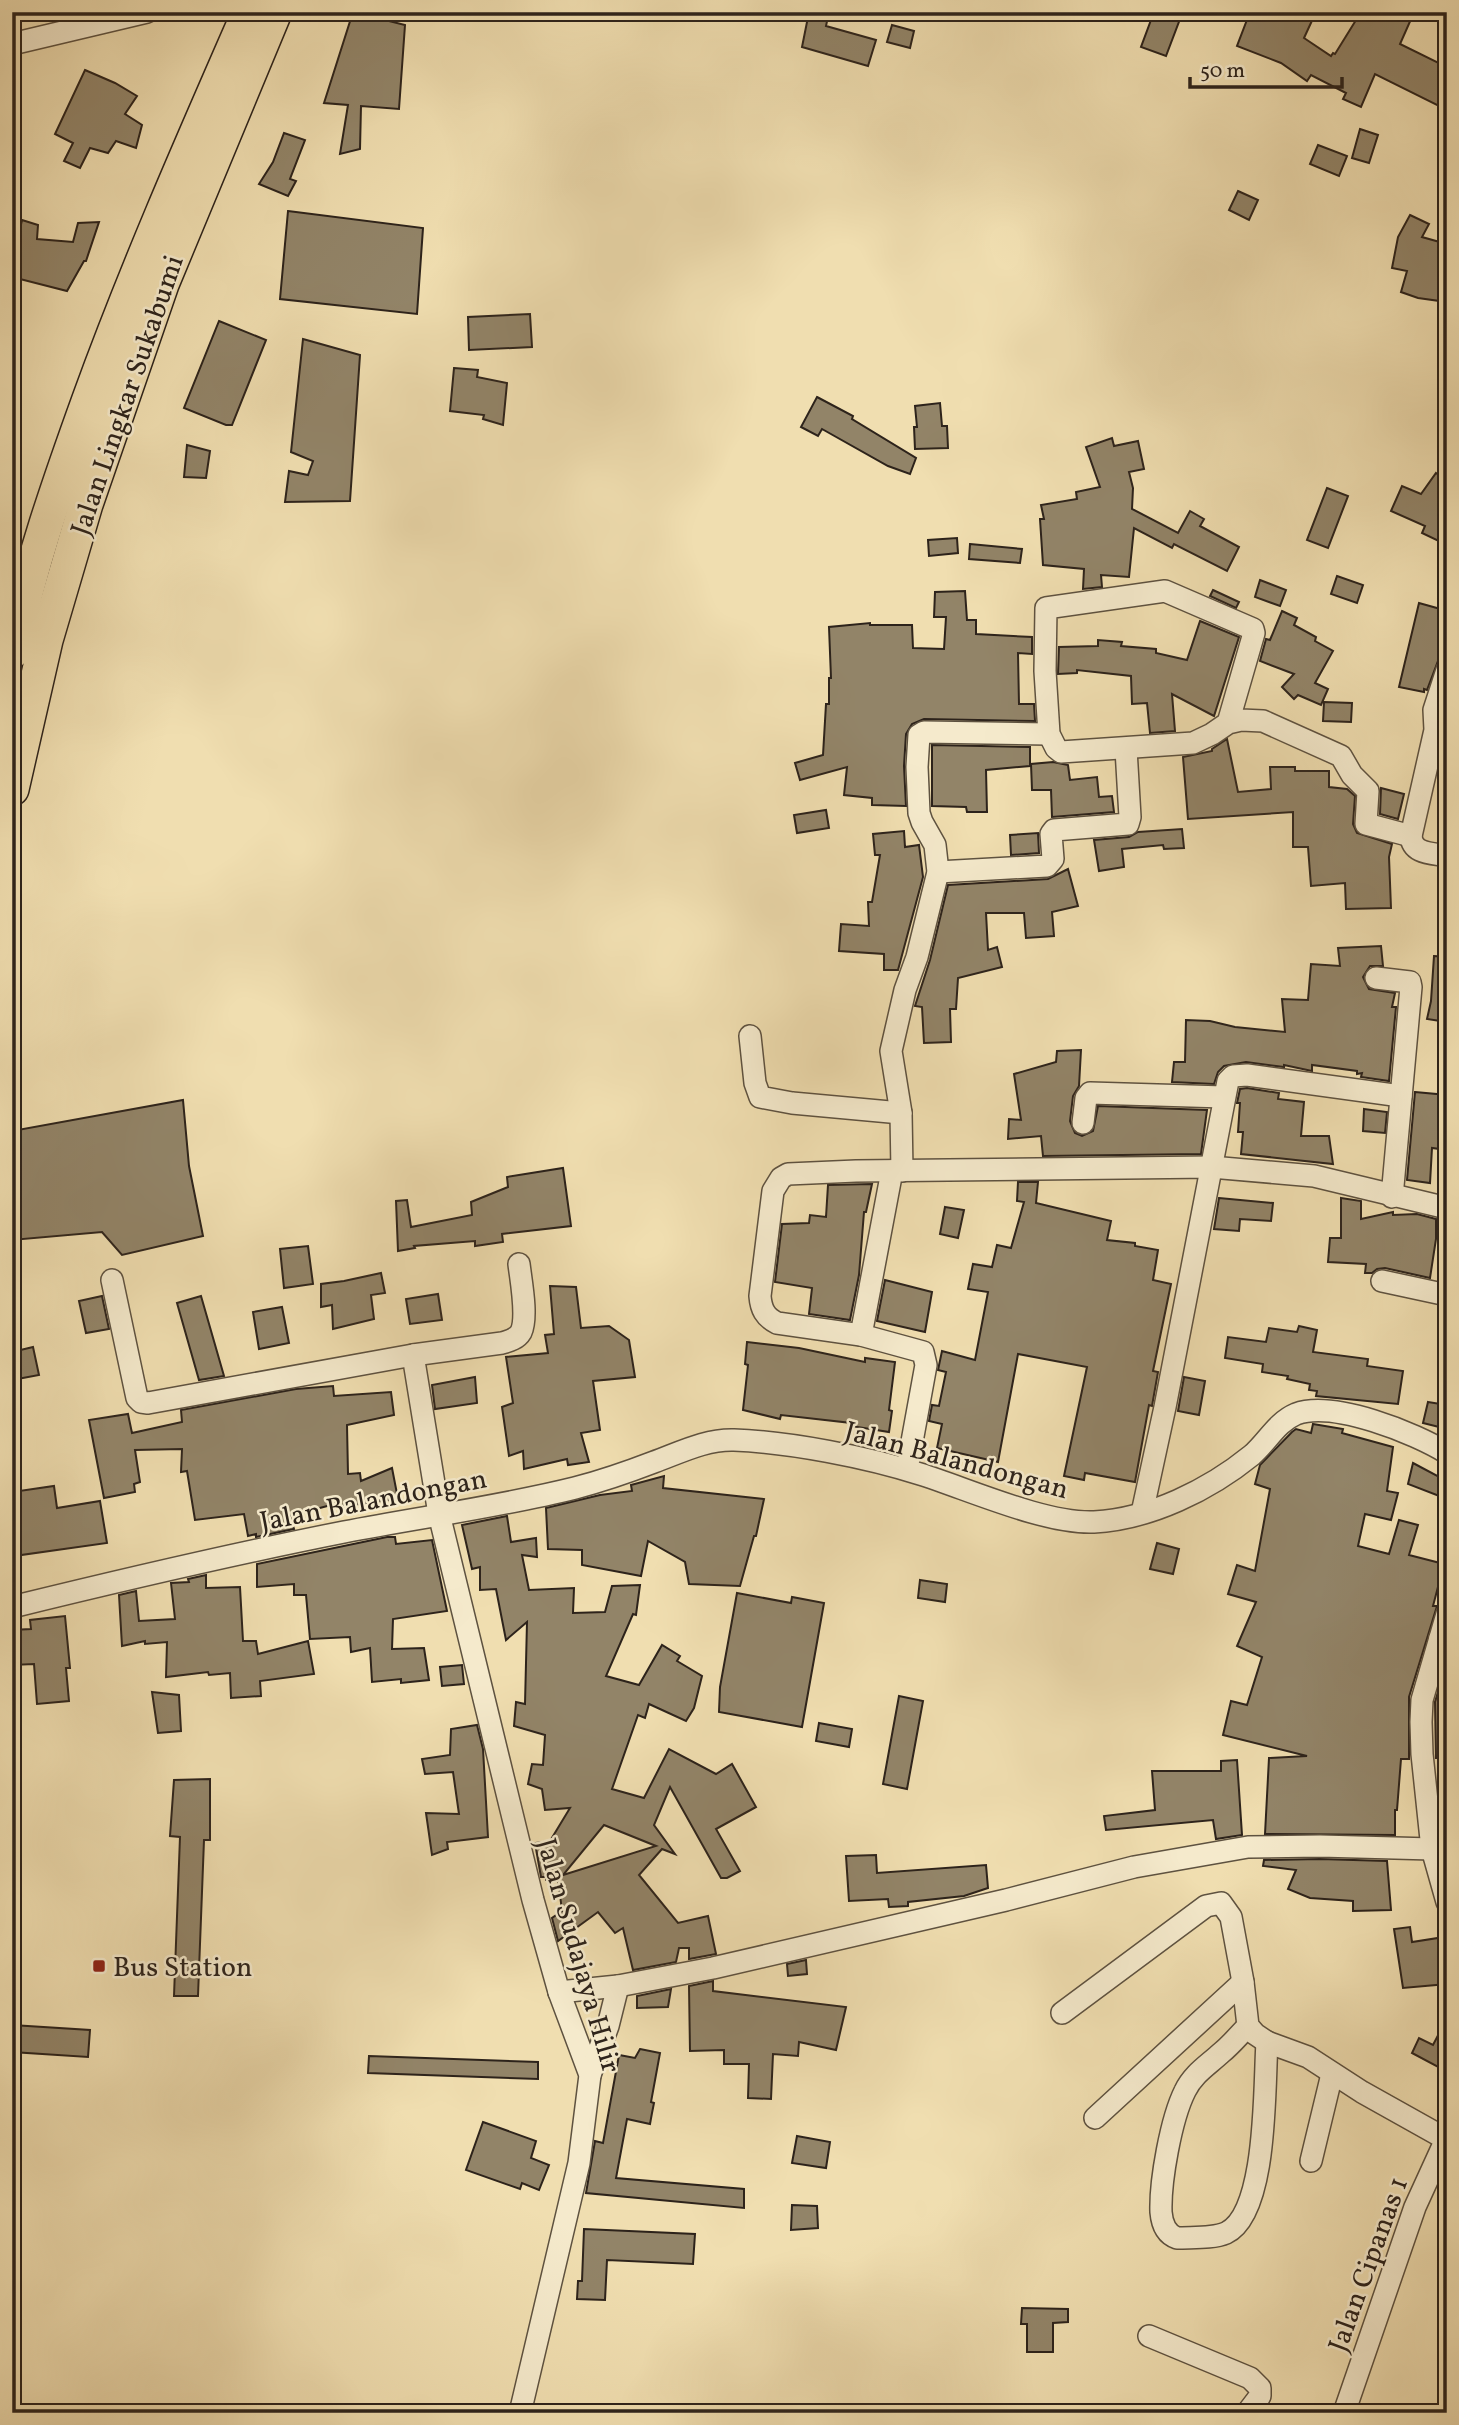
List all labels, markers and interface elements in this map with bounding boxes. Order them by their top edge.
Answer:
scale bar [1190,46,1342,90]
text: 50 m [1200,57,1245,86]
street label: Jalan Lingkar Sukabumi [62,250,195,541]
street label: Jalan Balandongan [840,1413,1073,1510]
street label: Jalan Balandongan [257,1460,490,1543]
street label: Jalan Sudajaya Hilir [525,1834,630,2078]
place label: Bus Station [113,1949,253,1988]
marker: Bus Station [91,1958,107,1974]
street label: Jalan Cipanas 1 [1320,2172,1419,2358]

